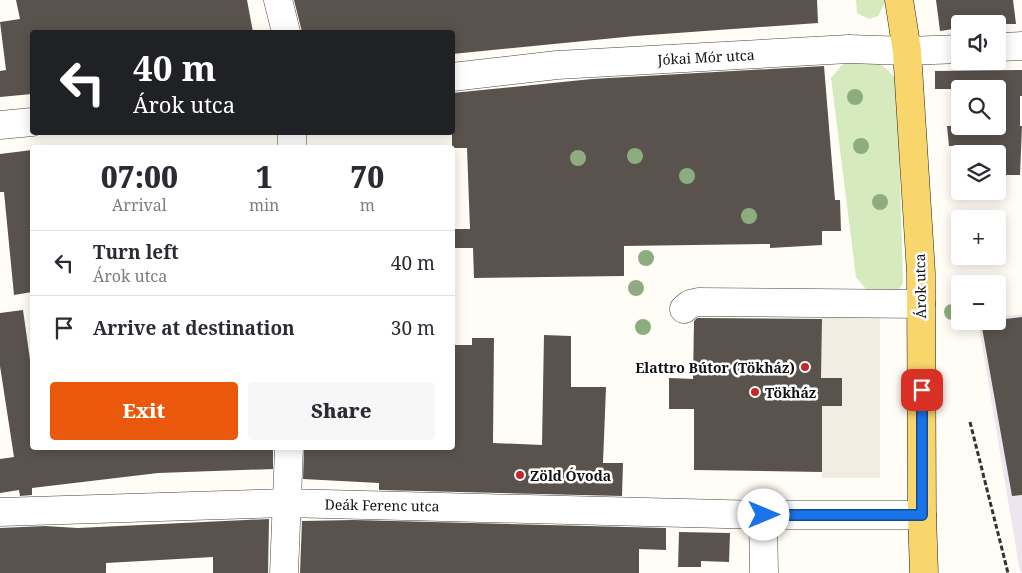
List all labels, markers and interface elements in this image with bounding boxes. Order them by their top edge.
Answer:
map controls [951,15,1006,330]
button: sound [951,15,1006,70]
text: 40 m [133,44,216,91]
street label: Jókai Mór utca [656,45,755,69]
icon: left [50,50,115,115]
button: search [951,80,1006,135]
text: Árok utca [133,89,235,119]
button: layers [951,145,1006,200]
text: 07:00 [101,156,178,197]
text: 1 [256,156,273,197]
text: 70 [350,156,384,197]
text: Arrival [112,194,167,216]
text: min [249,194,279,216]
text: m [360,194,375,216]
button: + [951,210,1006,265]
text: Turn left [93,239,179,265]
icon: left [50,249,78,277]
text: 40 m [391,250,435,276]
street label: Árok utca [910,253,930,319]
text: Árok utca [93,265,167,287]
button: − [951,275,1006,330]
icon: arrive [50,314,78,342]
text: Arrive at destination [93,315,295,341]
text: 30 m [391,315,435,341]
place label: Elattro Bútor (Tökház) [635,358,795,377]
marker: Elattro Bútor (Tökház) [799,361,811,373]
pin [901,369,943,411]
icon: arrive [908,376,936,404]
button: Exit [50,382,238,440]
button: Share [248,382,435,440]
place label: Tökház [765,383,816,402]
marker: Tökház [749,386,761,398]
place label: Zöld Óvoda [530,466,611,485]
marker: Zöld Óvoda [514,469,526,481]
position arrow [737,488,789,540]
street label: Deák Ferenc utca [324,494,440,516]

